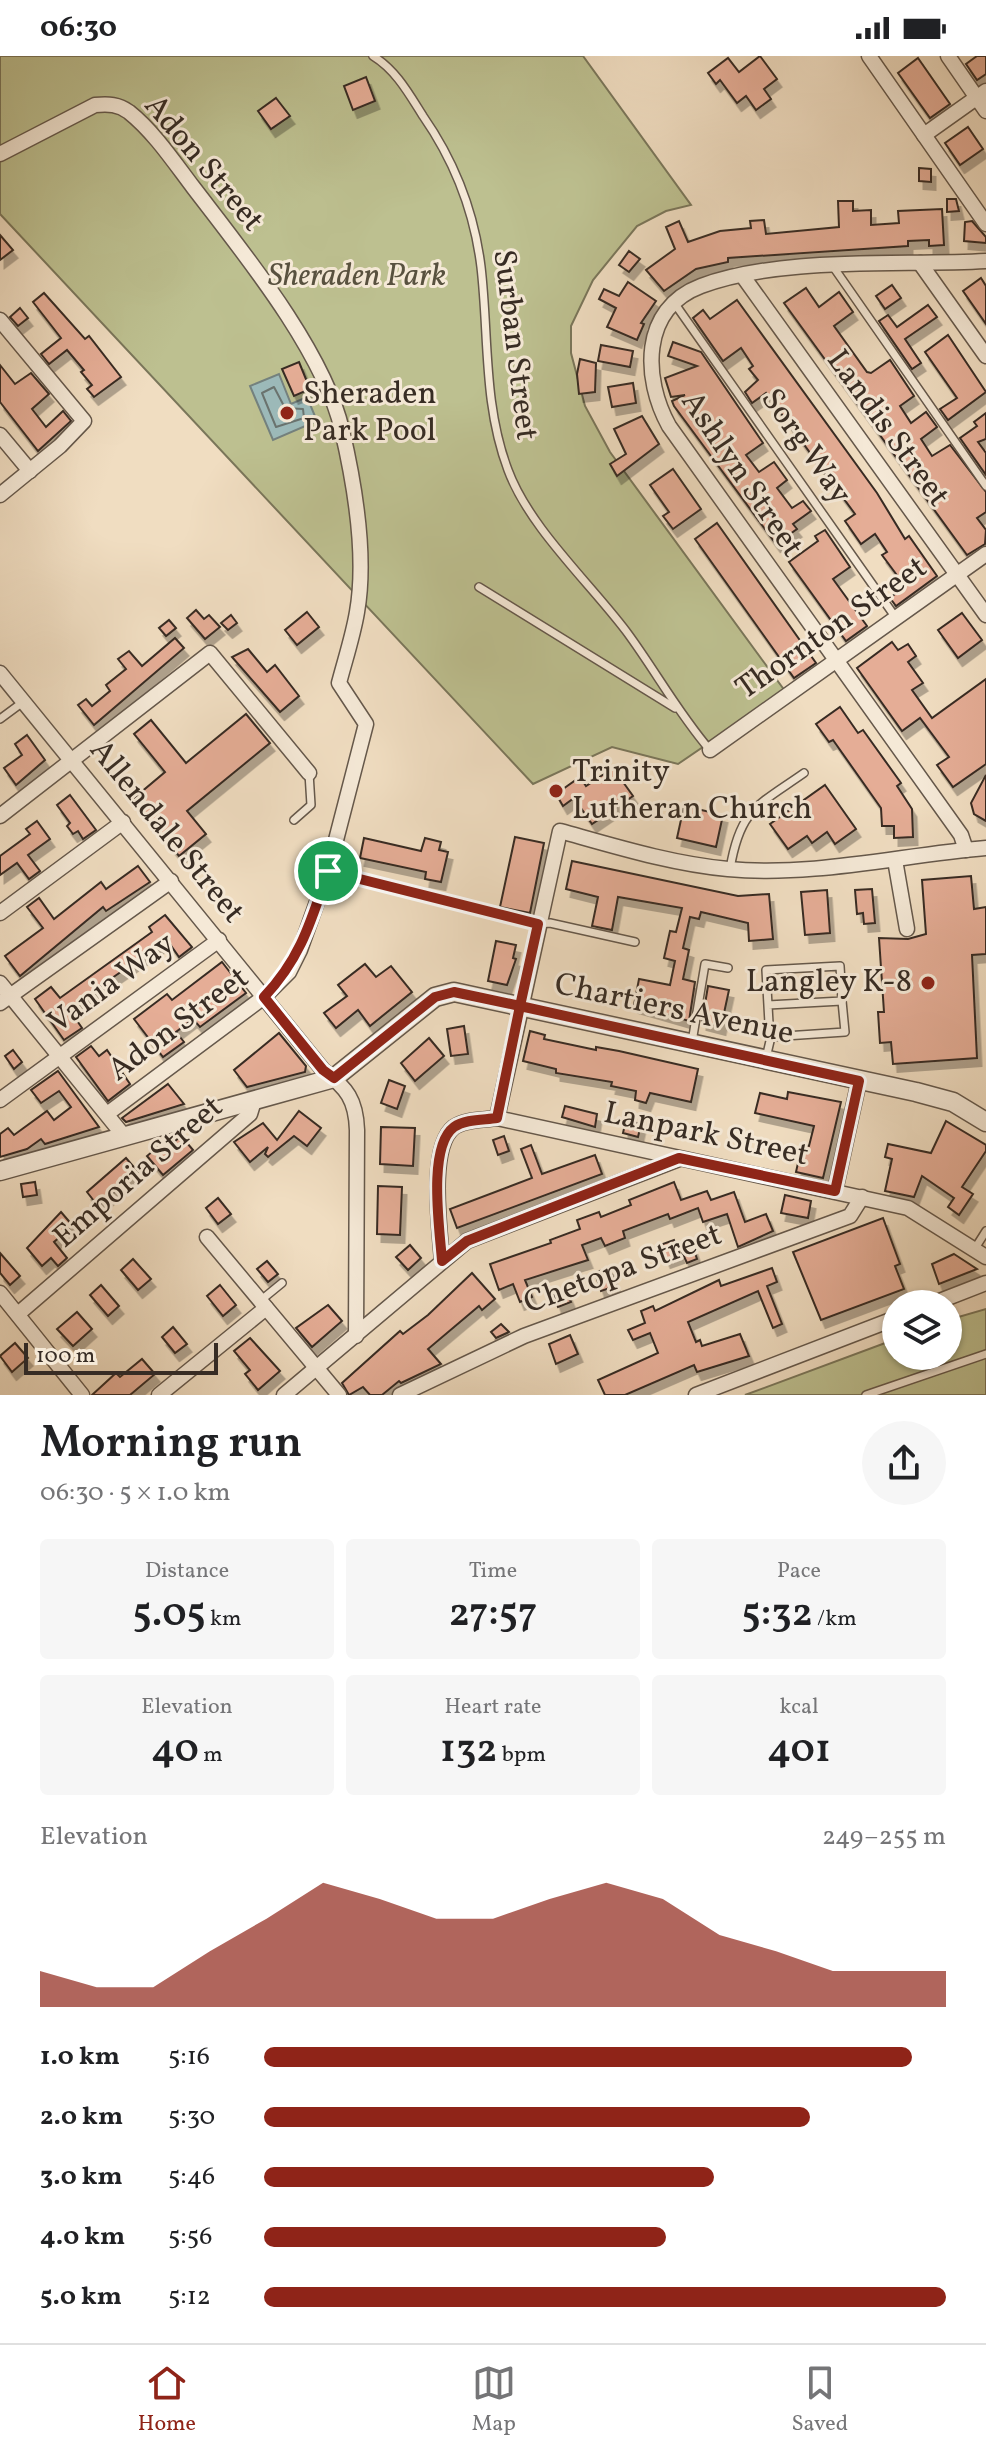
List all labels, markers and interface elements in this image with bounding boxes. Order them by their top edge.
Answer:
text: 06:30 [40,7,117,49]
street label: Adon Street [133,86,273,242]
street label: Surban Street [480,247,548,443]
park label: Sheraden Park [268,255,446,299]
street label: Landis Street [815,341,959,517]
place label: Sheraden Park Pool [303,373,437,454]
street label: Sorg Way [749,380,861,514]
street label: Ashlyn Street [669,383,813,567]
marker: Sheraden Park Pool [278,404,296,422]
street label: Thornton Street [728,547,936,711]
street label: Allendale Street [78,731,254,933]
place label: Trinity Lutheran Church [572,751,812,832]
marker: Trinity Lutheran Church [547,782,565,800]
pin [294,837,362,905]
icon: arrive [306,849,350,893]
street label: Vania Way [39,923,185,1045]
street label: Adon Street [99,957,259,1093]
place label: Langley K-8 [746,961,912,1005]
street label: Chartiers Avenue [550,963,798,1057]
marker: Langley K-8 [919,974,937,992]
street label: Emporia Street [45,1087,233,1259]
street label: Lanpark Street [600,1092,812,1178]
street label: Chetopa Street [518,1214,728,1326]
map controls [882,1290,962,1370]
button: layers [882,1290,962,1370]
scale bar [24,1339,218,1375]
text: 100 m [36,1341,95,1372]
text: Morning run [40,1414,302,1475]
button: share [862,1421,946,1505]
text: 06:30 · 5 × 1.0 km [40,1475,231,1511]
text: Distance [145,1556,229,1587]
text: Time [469,1556,517,1587]
text: Pace [777,1556,821,1587]
text: 5.05 [132,1587,206,1643]
text: 27:57 [449,1587,537,1643]
text: 5:32 [741,1587,813,1643]
text: km [206,1604,242,1635]
text: /km [813,1604,857,1635]
text: Elevation [141,1692,233,1723]
text: Heart rate [444,1692,542,1723]
text: kcal [779,1692,819,1723]
text: 40 [151,1723,199,1779]
text: 132 [440,1723,497,1779]
text: 401 [767,1723,831,1779]
text: m [199,1740,223,1771]
text: bpm [497,1740,546,1771]
text: Elevation [40,1819,148,1855]
text: 249–255 m [822,1819,946,1855]
text: 1.0 km [40,2039,120,2075]
text: 5:16 [168,2039,210,2075]
text: 2.0 km [40,2099,123,2135]
text: 5:30 [168,2099,215,2135]
text: 3.0 km [40,2159,123,2195]
text: 5:46 [168,2159,215,2195]
text: 4.0 km [40,2219,125,2255]
text: 5:56 [168,2219,212,2255]
text: 5.0 km [40,2279,122,2315]
text: 5:12 [168,2279,211,2315]
tab: Home [138,2361,196,2440]
tab: Map [472,2361,516,2440]
tab: Saved [791,2361,848,2440]

